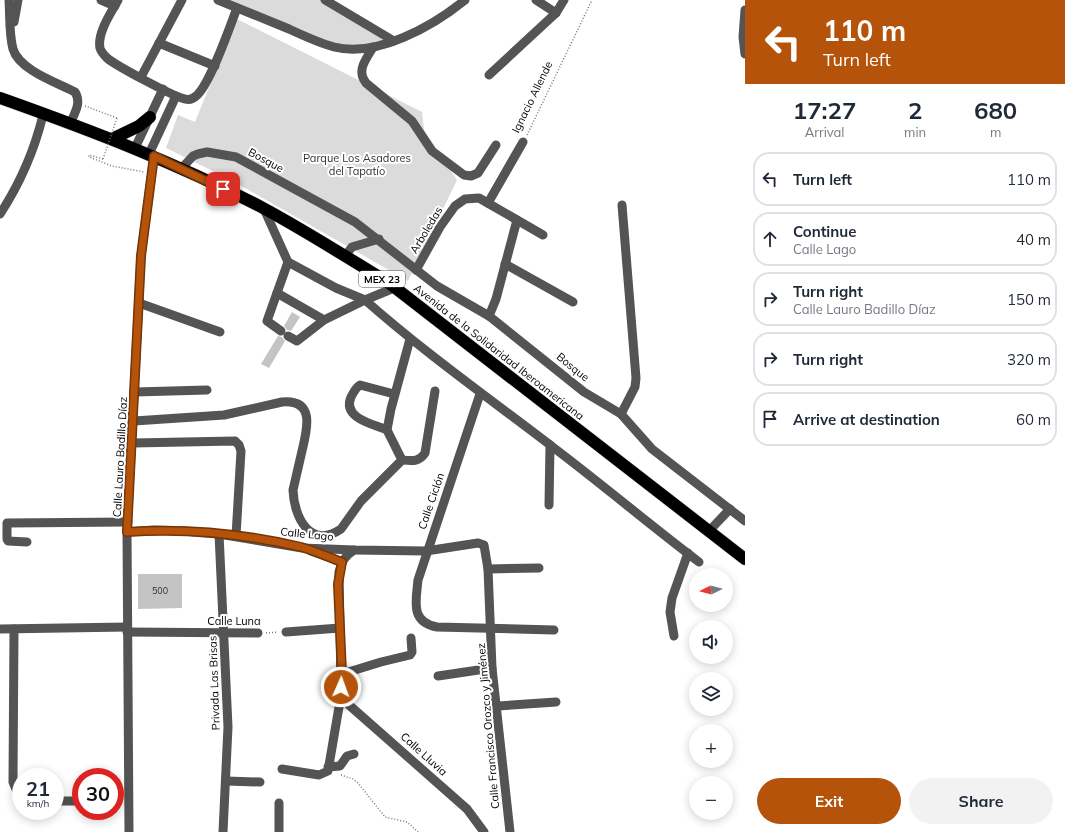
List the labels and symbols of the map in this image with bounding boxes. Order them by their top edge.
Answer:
street label: Ignacio Allende [509,59,555,135]
street label: Bosque [246,145,286,175]
park label: Parque Los Asadores del Tapatío [303,151,411,178]
pin [206,172,240,206]
street label: Arboledas [407,204,445,256]
road number: MEX 23 [359,271,405,287]
street label: Avenida de la Solidaridad Iberoamericana [411,281,587,423]
street label: Bosque [554,350,592,384]
street label: Calle Lauro Badillo Díaz [110,396,130,518]
street label: Calle Ciclón [415,471,447,531]
street label: Calle Lago [280,524,334,544]
north arrow [689,568,733,612]
house number: 500 [152,585,168,596]
street label: Calle Luna [207,614,261,628]
street label: Privada Las Brisas [205,635,223,731]
street label: Calle Francisco Orozco y Jiménez [474,642,502,810]
position arrow [320,666,362,708]
street label: Calle Lluvia [398,729,450,779]
speed limit sign: 30 [72,768,124,820]

